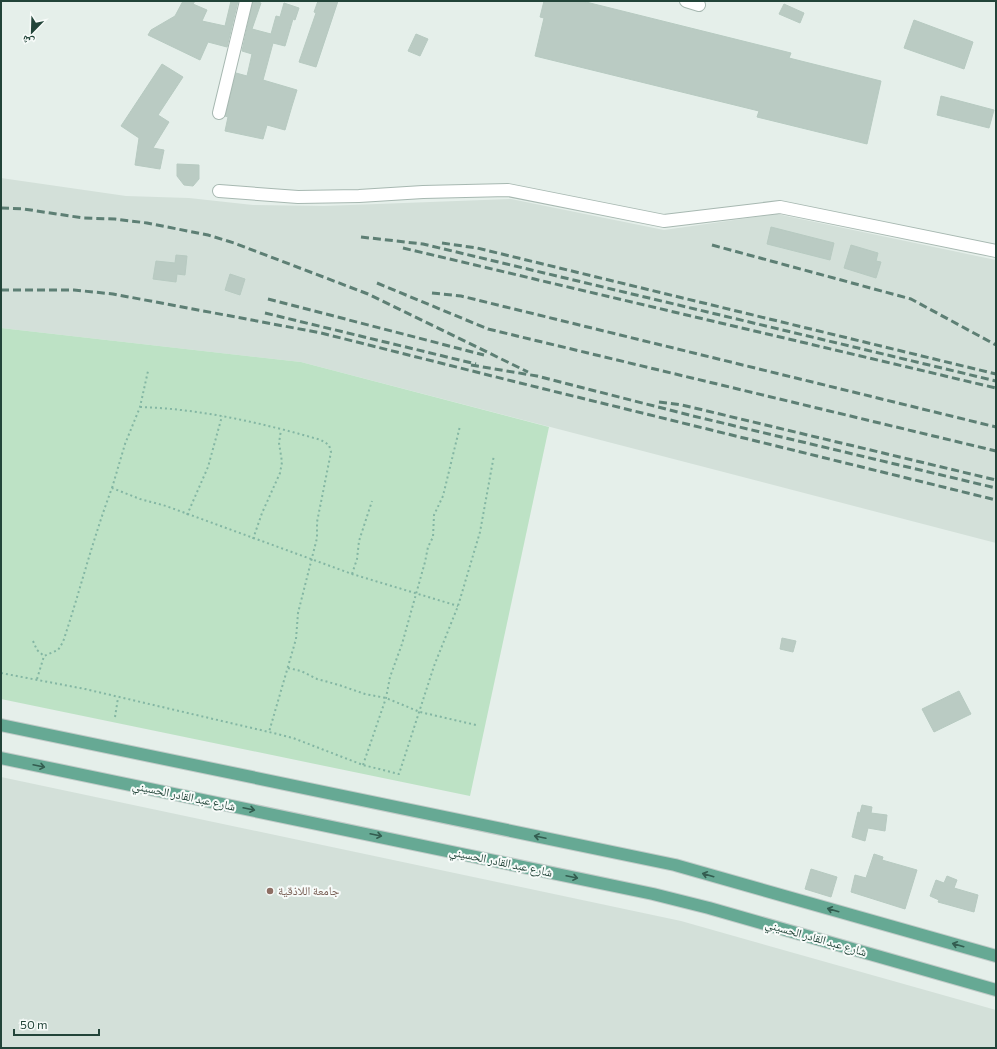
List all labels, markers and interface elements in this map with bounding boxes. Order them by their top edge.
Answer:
north arrow [12,12,52,52]
text: ش [20,31,37,50]
one-way arrow [32,762,45,770]
street label: شارع عبد القادر الحسيني [131,777,237,817]
one-way arrow [242,806,255,814]
one-way arrow [369,832,382,840]
one-way arrow [534,833,547,841]
street label: شارع عبد القادر الحسيني [448,843,554,883]
one-way arrow [702,871,715,878]
one-way arrow [565,873,578,881]
place label: جامعة اللاذقية [278,883,340,898]
marker: جامعة اللاذقية [265,886,275,896]
one-way arrow [827,906,840,913]
street label: شارع عبد القادر الحسيني [763,916,869,962]
one-way arrow [952,941,965,948]
scale bar [14,1011,99,1037]
text: 50 m [20,1017,48,1031]

